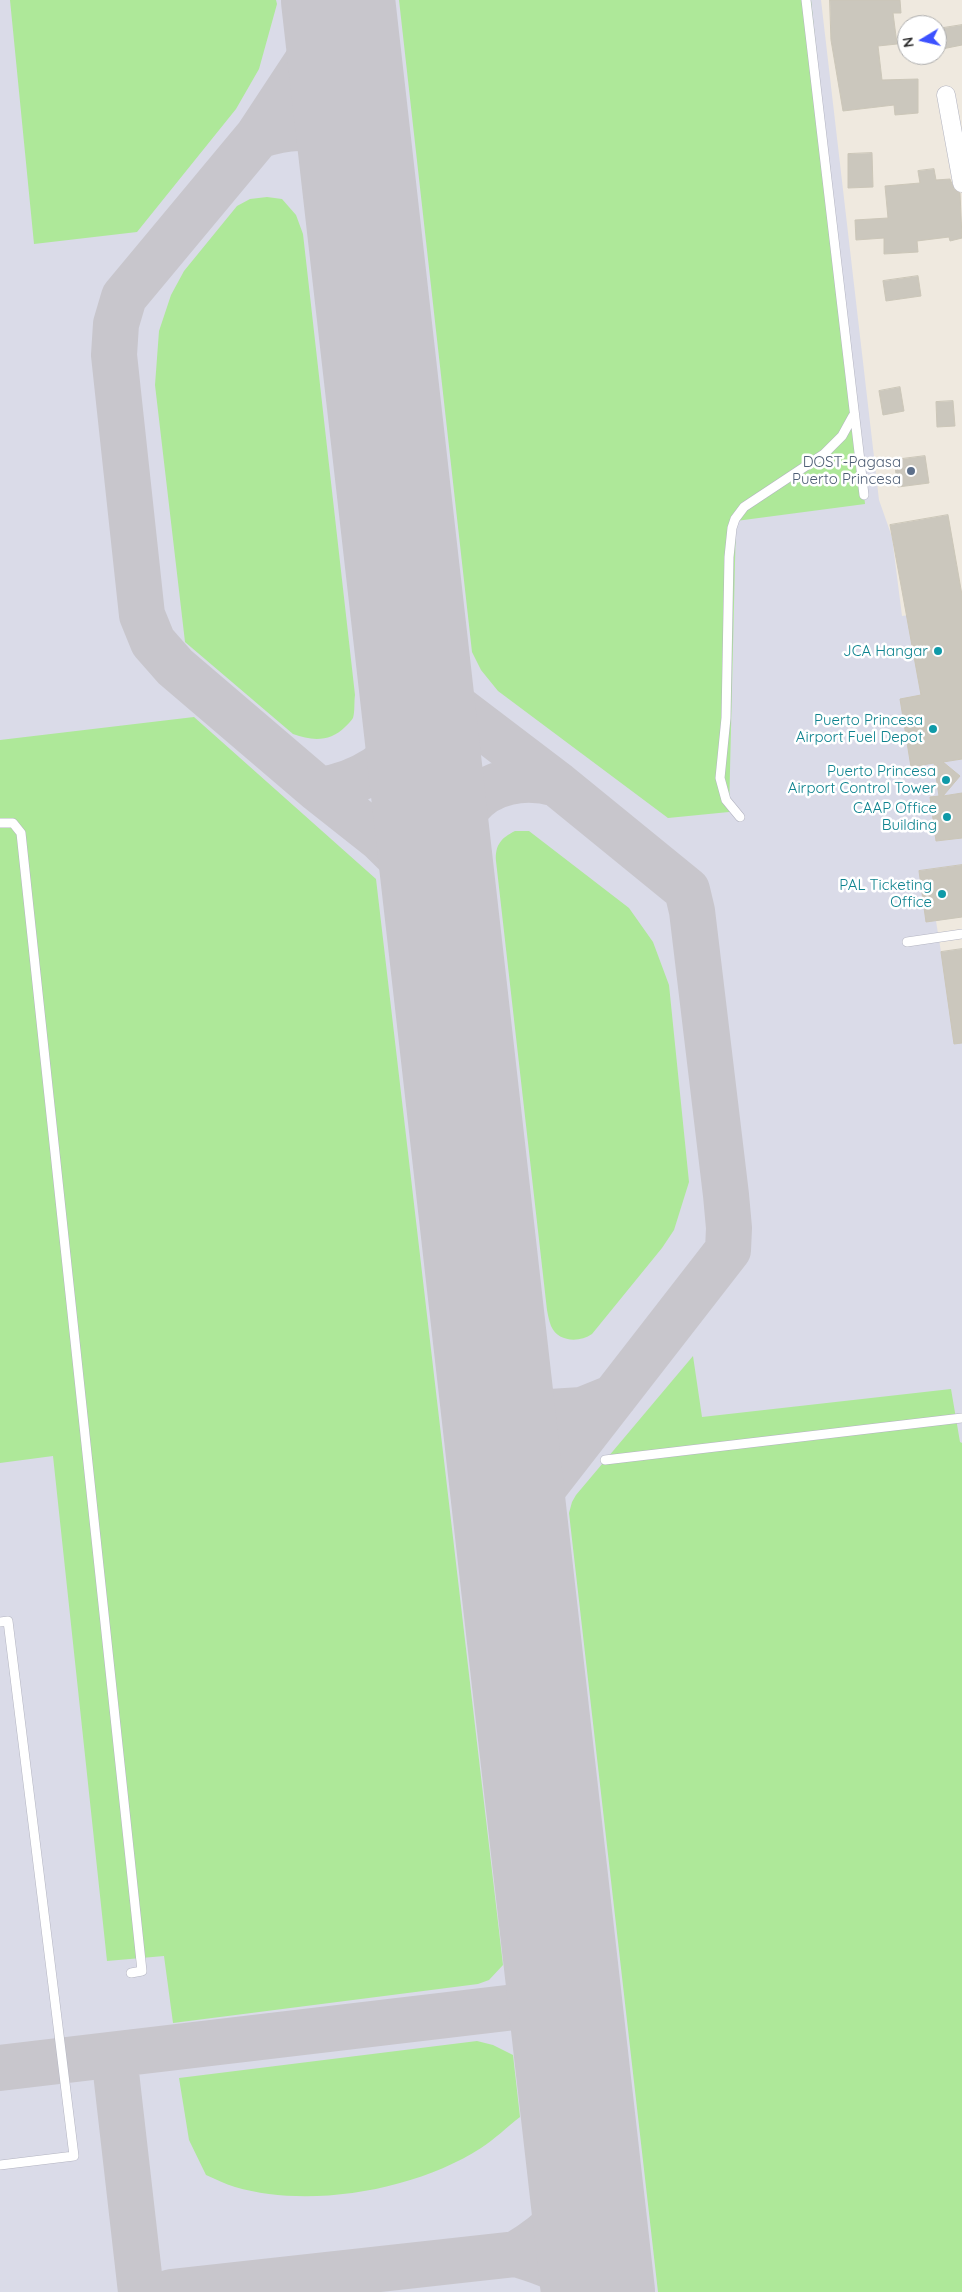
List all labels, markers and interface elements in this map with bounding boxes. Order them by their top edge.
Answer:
north arrow [897,15,947,65]
text: N [898,36,918,49]
place label: DOST-Pagasa Puerto Princesa [792,453,901,488]
marker: DOST-Pagasa Puerto Princesa [905,465,917,477]
place label: JCA Hangar [843,642,928,660]
marker: JCA Hangar [932,645,944,657]
place label: Puerto Princesa Airport Fuel Depot [796,711,923,746]
marker: Puerto Princesa Airport Fuel Depot [927,723,939,735]
place label: Puerto Princesa Airport Control Tower [788,762,936,797]
marker: Puerto Princesa Airport Control Tower [940,774,952,786]
place label: CAAP Office Building [853,799,937,834]
marker: CAAP Office Building [941,811,953,823]
place label: PAL Ticketing Office [839,876,932,911]
marker: PAL Ticketing Office [936,888,948,900]

